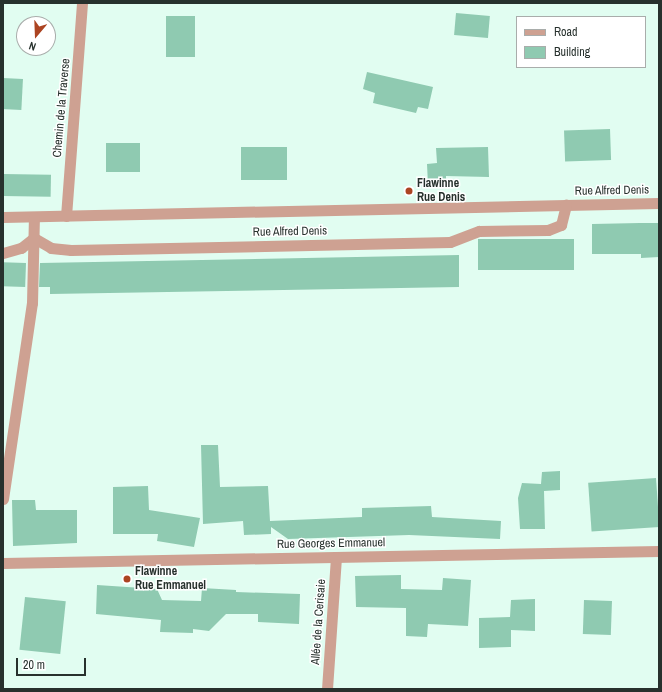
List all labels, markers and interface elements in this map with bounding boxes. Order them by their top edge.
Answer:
north arrow [16,16,56,56]
legend [516,16,646,68]
text: Road [554,24,578,40]
text: N [27,39,38,54]
text: Building [554,44,590,60]
street label: Chemin de la Traverse [50,58,74,158]
place label: Flawinne Rue Denis [417,177,465,205]
street label: Rue Alfred Denis [574,183,650,199]
marker: Flawinne Rue Denis [404,186,414,196]
street label: Rue Alfred Denis [252,224,328,240]
street label: Rue Georges Emmanuel [277,536,385,552]
place label: Flawinne Rue Emmanuel [135,565,206,593]
marker: Flawinne Rue Emmanuel [122,574,132,584]
street label: Allée de la Cerisaie [309,579,329,665]
scale bar [18,650,88,676]
text: 20 m [23,657,45,673]

